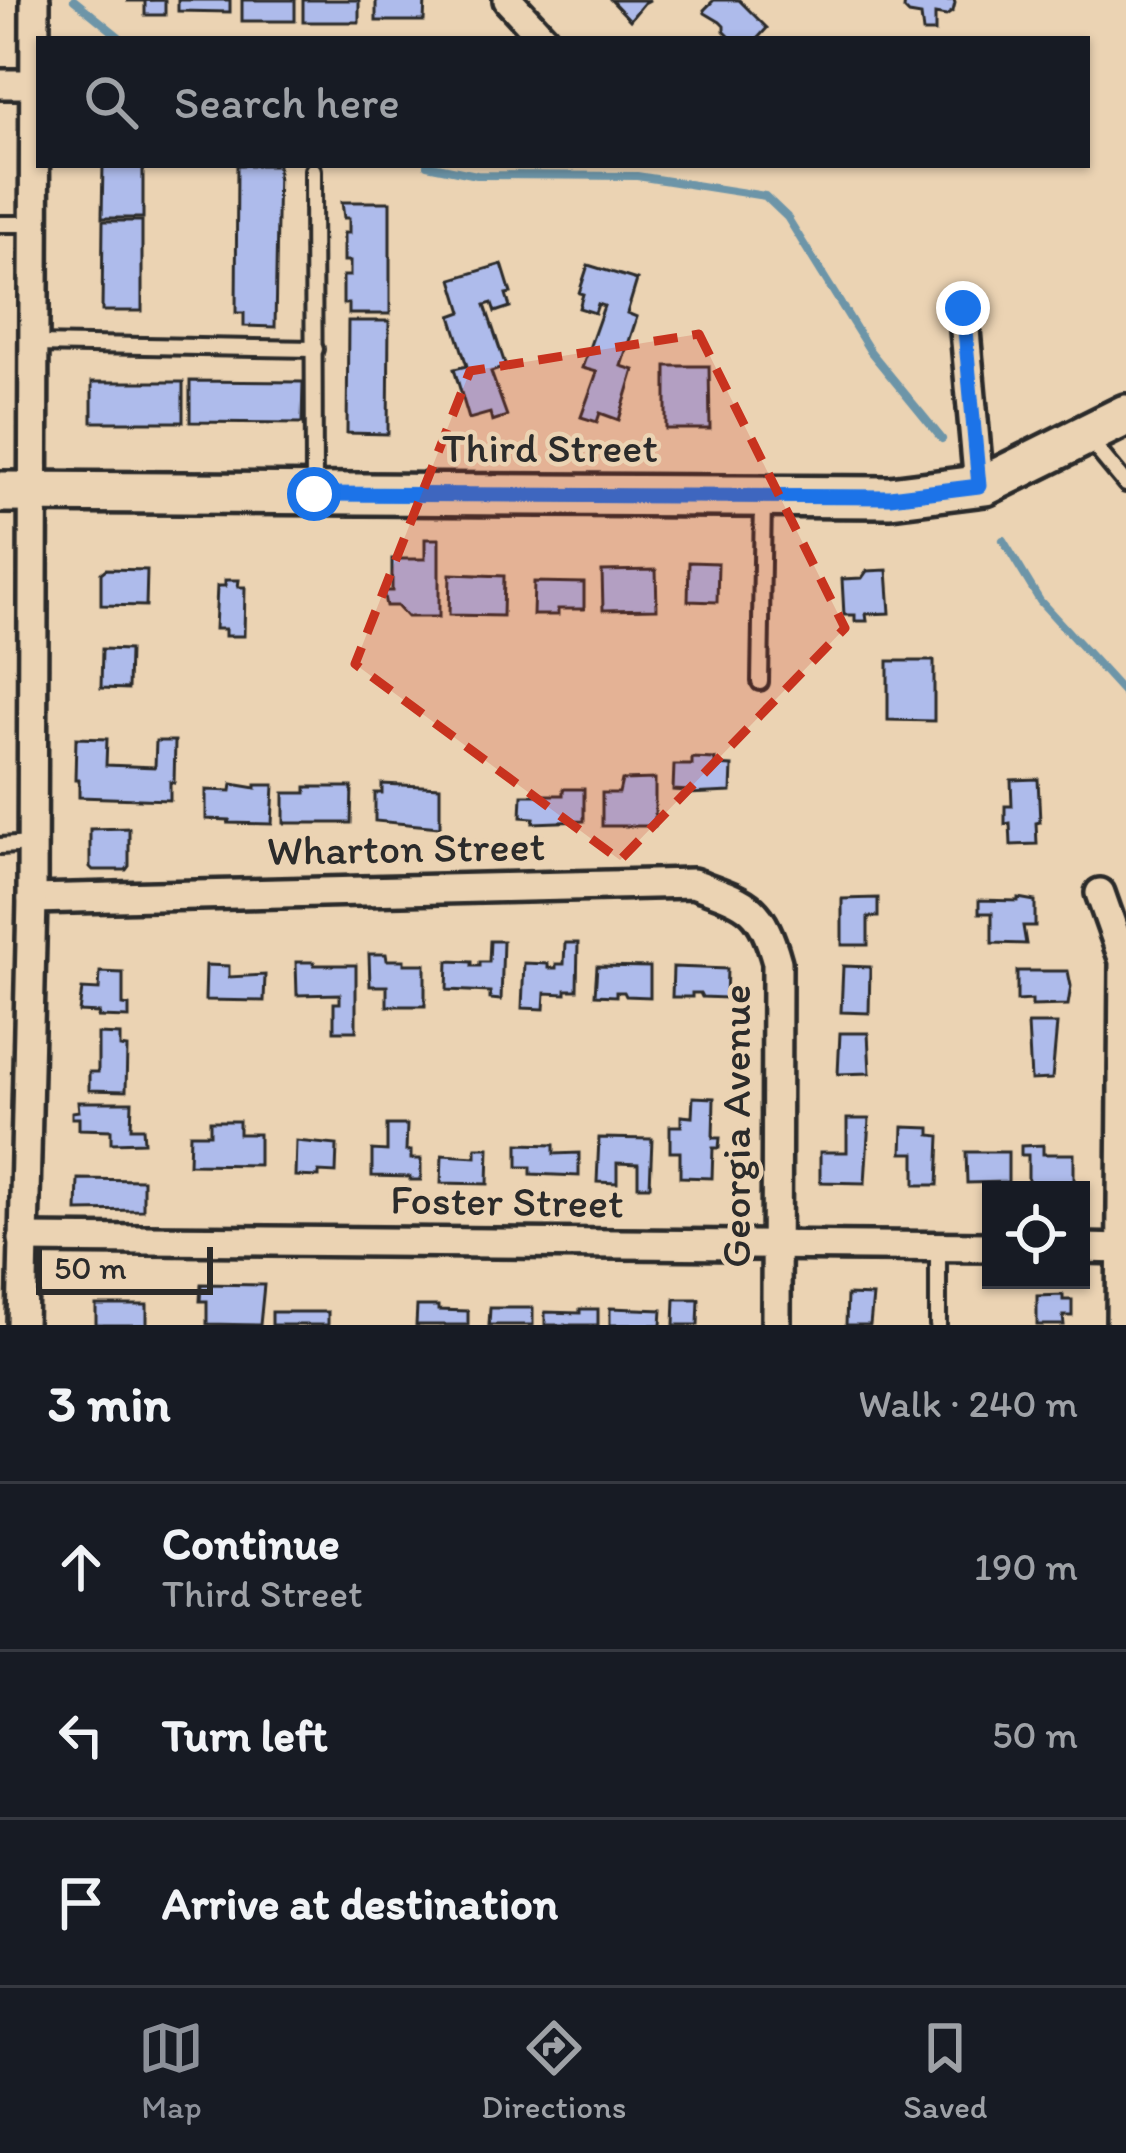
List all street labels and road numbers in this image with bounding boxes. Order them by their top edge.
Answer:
street label: Third Street [442,422,658,473]
street label: Wharton Street [266,820,546,876]
street label: Georgia Avenue [710,984,761,1268]
street label: Foster Street [390,1173,624,1229]

